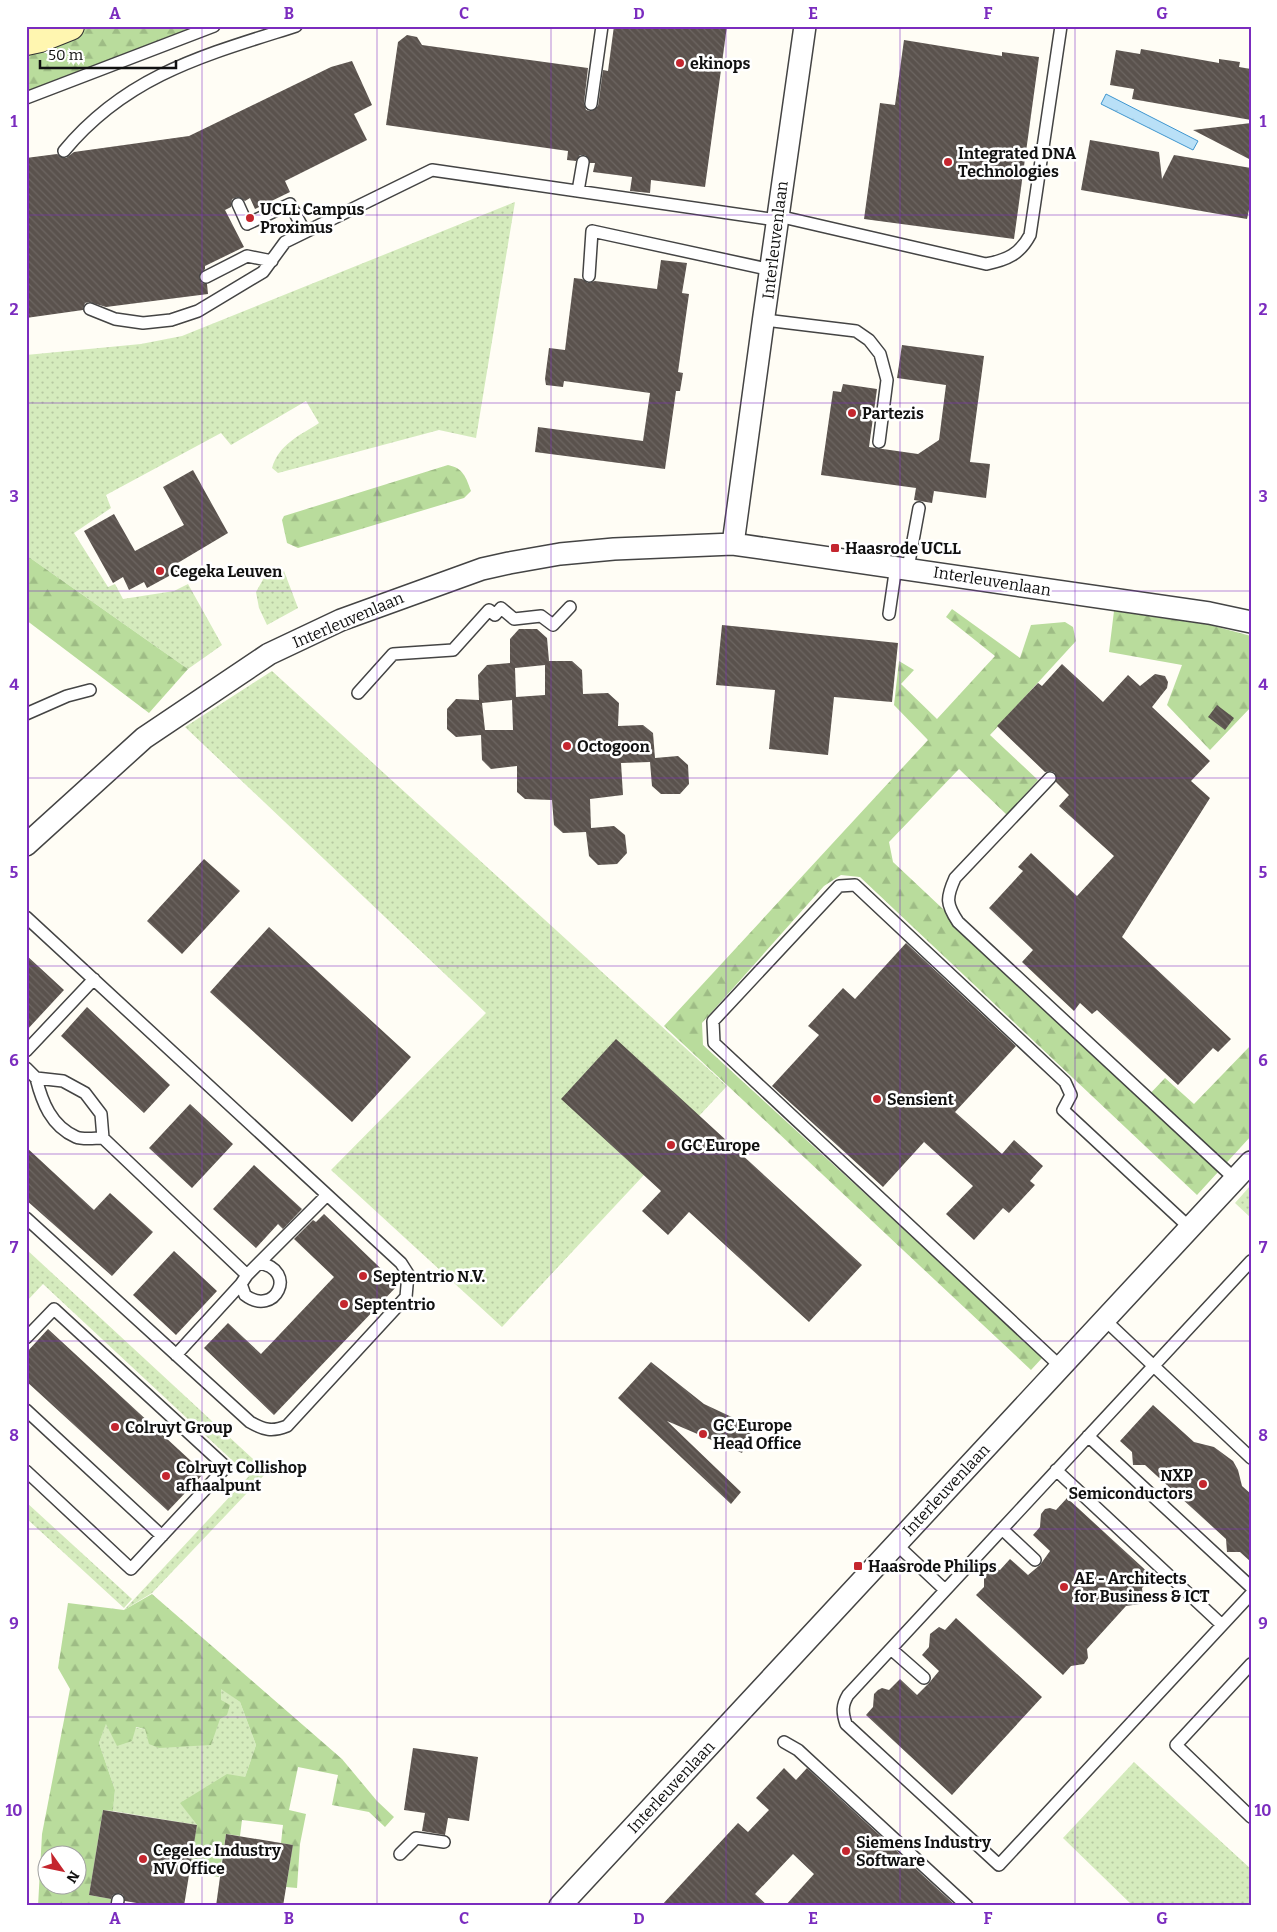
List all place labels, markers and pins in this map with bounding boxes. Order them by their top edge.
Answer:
place label: ekinops [690,54,750,73]
marker: ekinops [674,57,686,69]
place label: Integrated DNA Technologies [958,144,1077,181]
marker: Integrated DNA Technologies [942,156,954,168]
place label: UCLL Campus Proximus [260,200,365,237]
marker: UCLL Campus Proximus [244,212,256,224]
place label: Partezis [862,404,924,423]
marker: Partezis [846,407,858,419]
place label: Haasrode UCLL [845,539,961,558]
marker: Haasrode UCLL [829,542,841,554]
place label: Cegeka Leuven [170,562,283,581]
marker: Cegeka Leuven [154,565,166,577]
place label: Octogoon [577,737,650,756]
marker: Octogoon [561,740,573,752]
place label: Sensient [887,1090,955,1109]
marker: Sensient [871,1093,883,1105]
place label: GC Europe [681,1136,760,1155]
marker: GC Europe [665,1139,677,1151]
place label: Septentrio N.V. [373,1267,486,1286]
marker: Septentrio N.V. [357,1270,369,1282]
place label: Septentrio [354,1295,435,1314]
marker: Septentrio [338,1298,350,1310]
place label: GC Europe Head Office [713,1416,801,1453]
place label: Colruyt Group [125,1418,233,1437]
marker: Colruyt Group [109,1421,121,1433]
marker: GC Europe Head Office [697,1428,709,1440]
place label: Colruyt Collishop afhaalpunt [176,1458,307,1495]
place label: NXP Semiconductors [1068,1466,1193,1503]
marker: Colruyt Collishop afhaalpunt [160,1470,172,1482]
marker: NXP Semiconductors [1197,1478,1209,1490]
place label: Haasrode Philips [868,1557,997,1576]
marker: Haasrode Philips [852,1560,864,1572]
place label: AE - Architects for Business & ICT [1074,1569,1210,1606]
marker: AE - Architects for Business & ICT [1058,1581,1070,1593]
place label: Siemens Industry Software [856,1833,991,1870]
place label: Cegelec Industry NV Office [153,1841,281,1878]
marker: Siemens Industry Software [840,1845,852,1857]
marker: Cegelec Industry NV Office [137,1853,149,1865]

